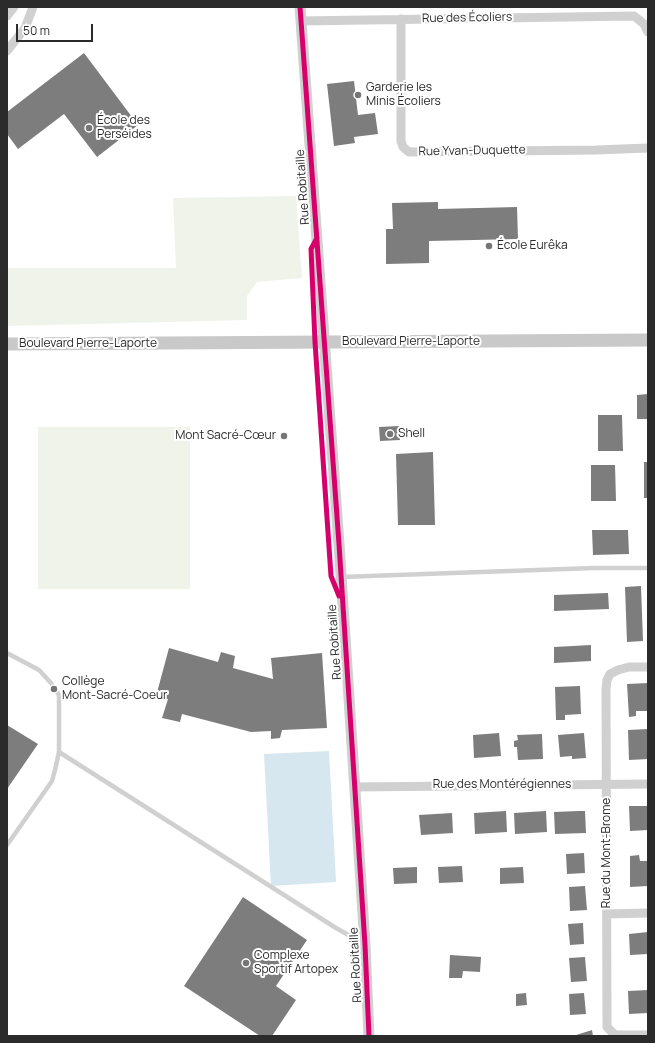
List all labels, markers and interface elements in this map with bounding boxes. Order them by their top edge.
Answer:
street label: Rue des Écoliers [422,10,512,26]
scale bar [18,16,95,42]
text: 50 m [23,22,50,39]
place label: Garderie les Minis Écoliers [366,81,441,109]
marker: Garderie les Minis Écoliers [353,90,363,100]
place label: École des Perséides [97,114,152,142]
marker: École des Perséides [84,123,94,133]
street label: Rue Yvan-Duquette [418,143,526,159]
street label: Rue Robitaille [293,149,313,225]
place label: École Eurêka [497,239,568,253]
marker: École Eurêka [484,241,494,251]
street label: Boulevard Pierre-Laporte [342,335,480,349]
street label: Boulevard Pierre-Laporte [19,337,157,351]
place label: Shell [398,427,425,441]
place label: Mont Sacré-Cœur [175,429,276,443]
marker: Shell [385,429,395,439]
marker: Mont Sacré-Cœur [279,431,289,441]
street label: Rue Robitaille [325,604,345,680]
place label: Collège Mont-Sacré-Coeur [62,675,167,703]
marker: Collège Mont-Sacré-Coeur [49,684,59,694]
street label: Rue des Montérégiennes [433,778,571,792]
street label: Rue du Mont-Brome [600,798,614,908]
street label: Rue Robitaille [347,927,365,1003]
place label: Complexe Sportif Artopex [254,949,338,977]
marker: Complexe Sportif Artopex [241,958,251,968]

